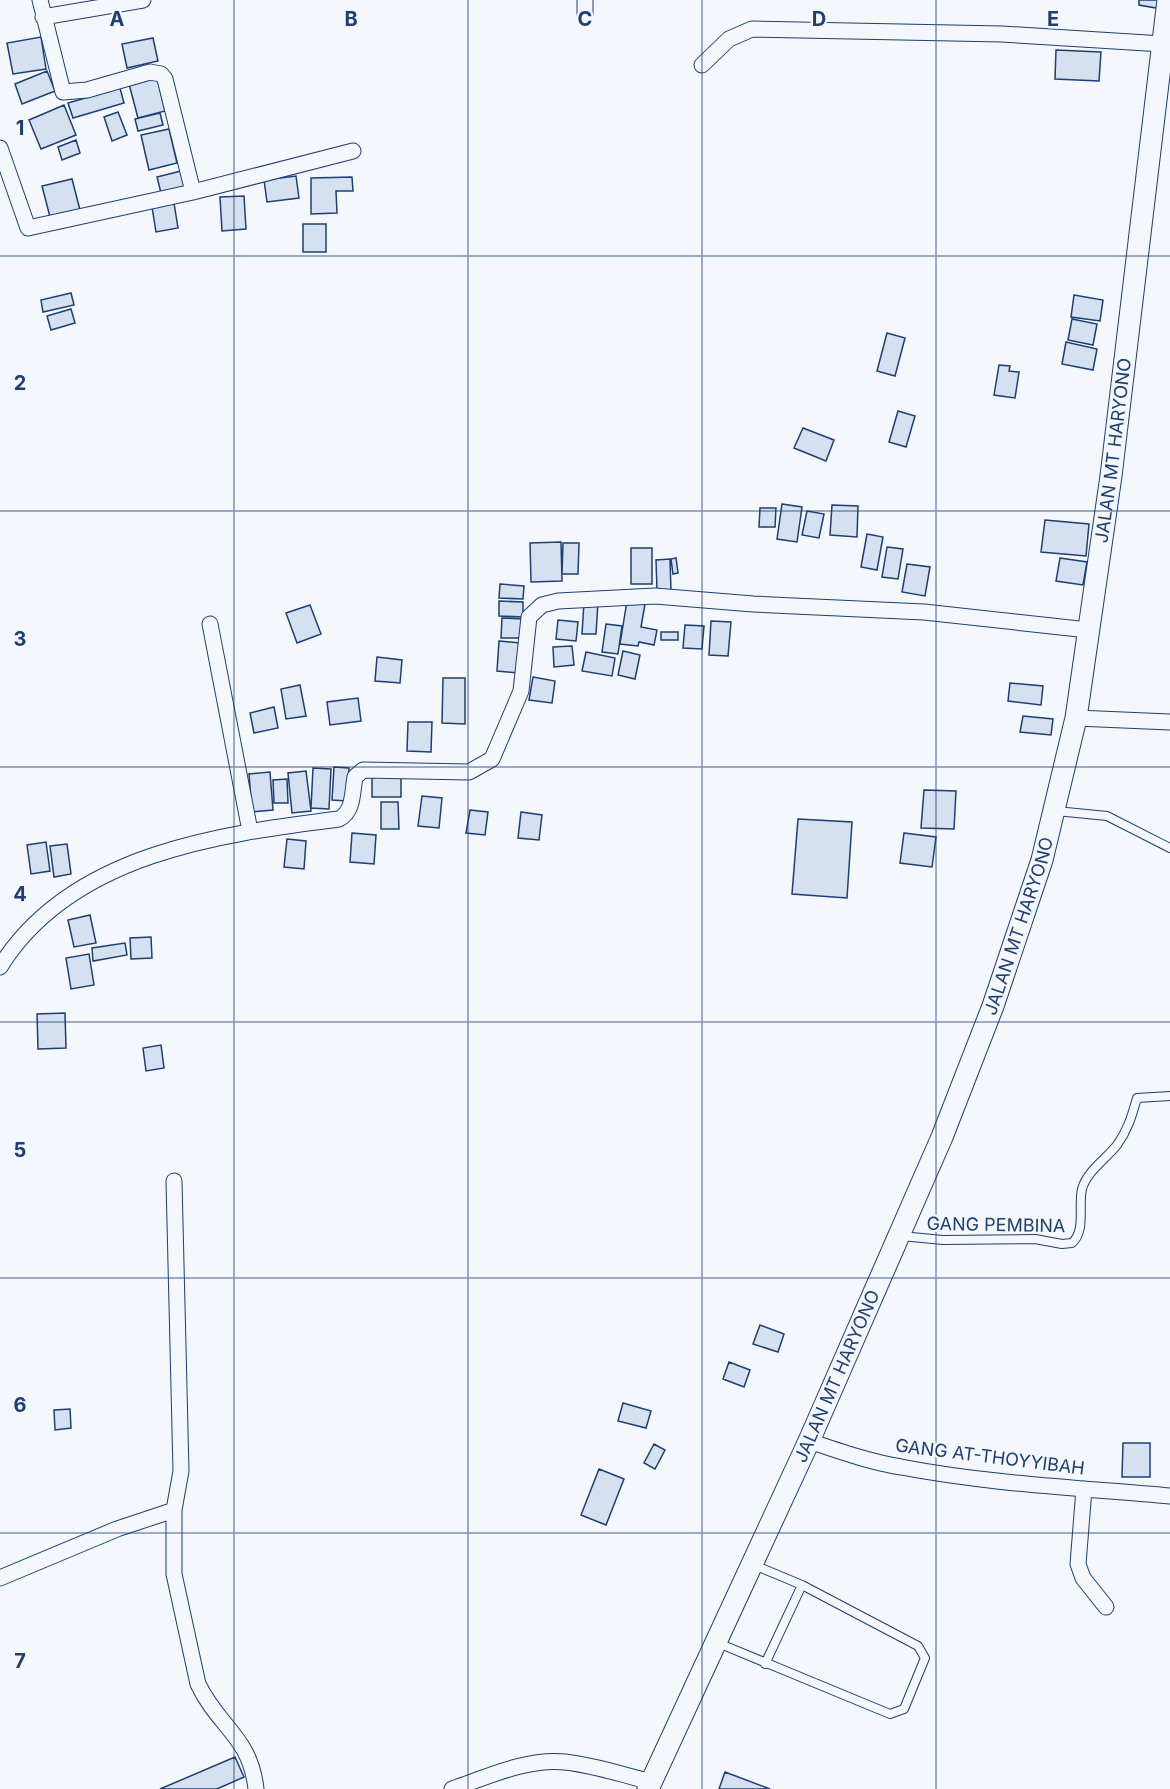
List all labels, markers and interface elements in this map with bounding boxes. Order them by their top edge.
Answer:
text: A [110,7,125,31]
text: B [344,7,358,31]
text: C [578,7,592,31]
text: D [812,7,826,31]
text: E [1047,7,1059,31]
text: 1 [16,116,24,140]
street label: JALAN MT HARYONO [1090,357,1135,544]
text: 2 [14,371,26,395]
text: 3 [14,627,26,651]
street label: JALAN MT HARYONO [980,835,1057,1018]
text: 4 [13,882,27,906]
text: 5 [14,1138,26,1162]
street label: GANG PEMBINA [927,1213,1066,1236]
street label: JALAN MT HARYONO [790,1287,884,1466]
text: 6 [14,1393,27,1417]
street label: GANG AT-THOYYIBAH [894,1434,1086,1479]
text: 7 [14,1649,26,1673]

